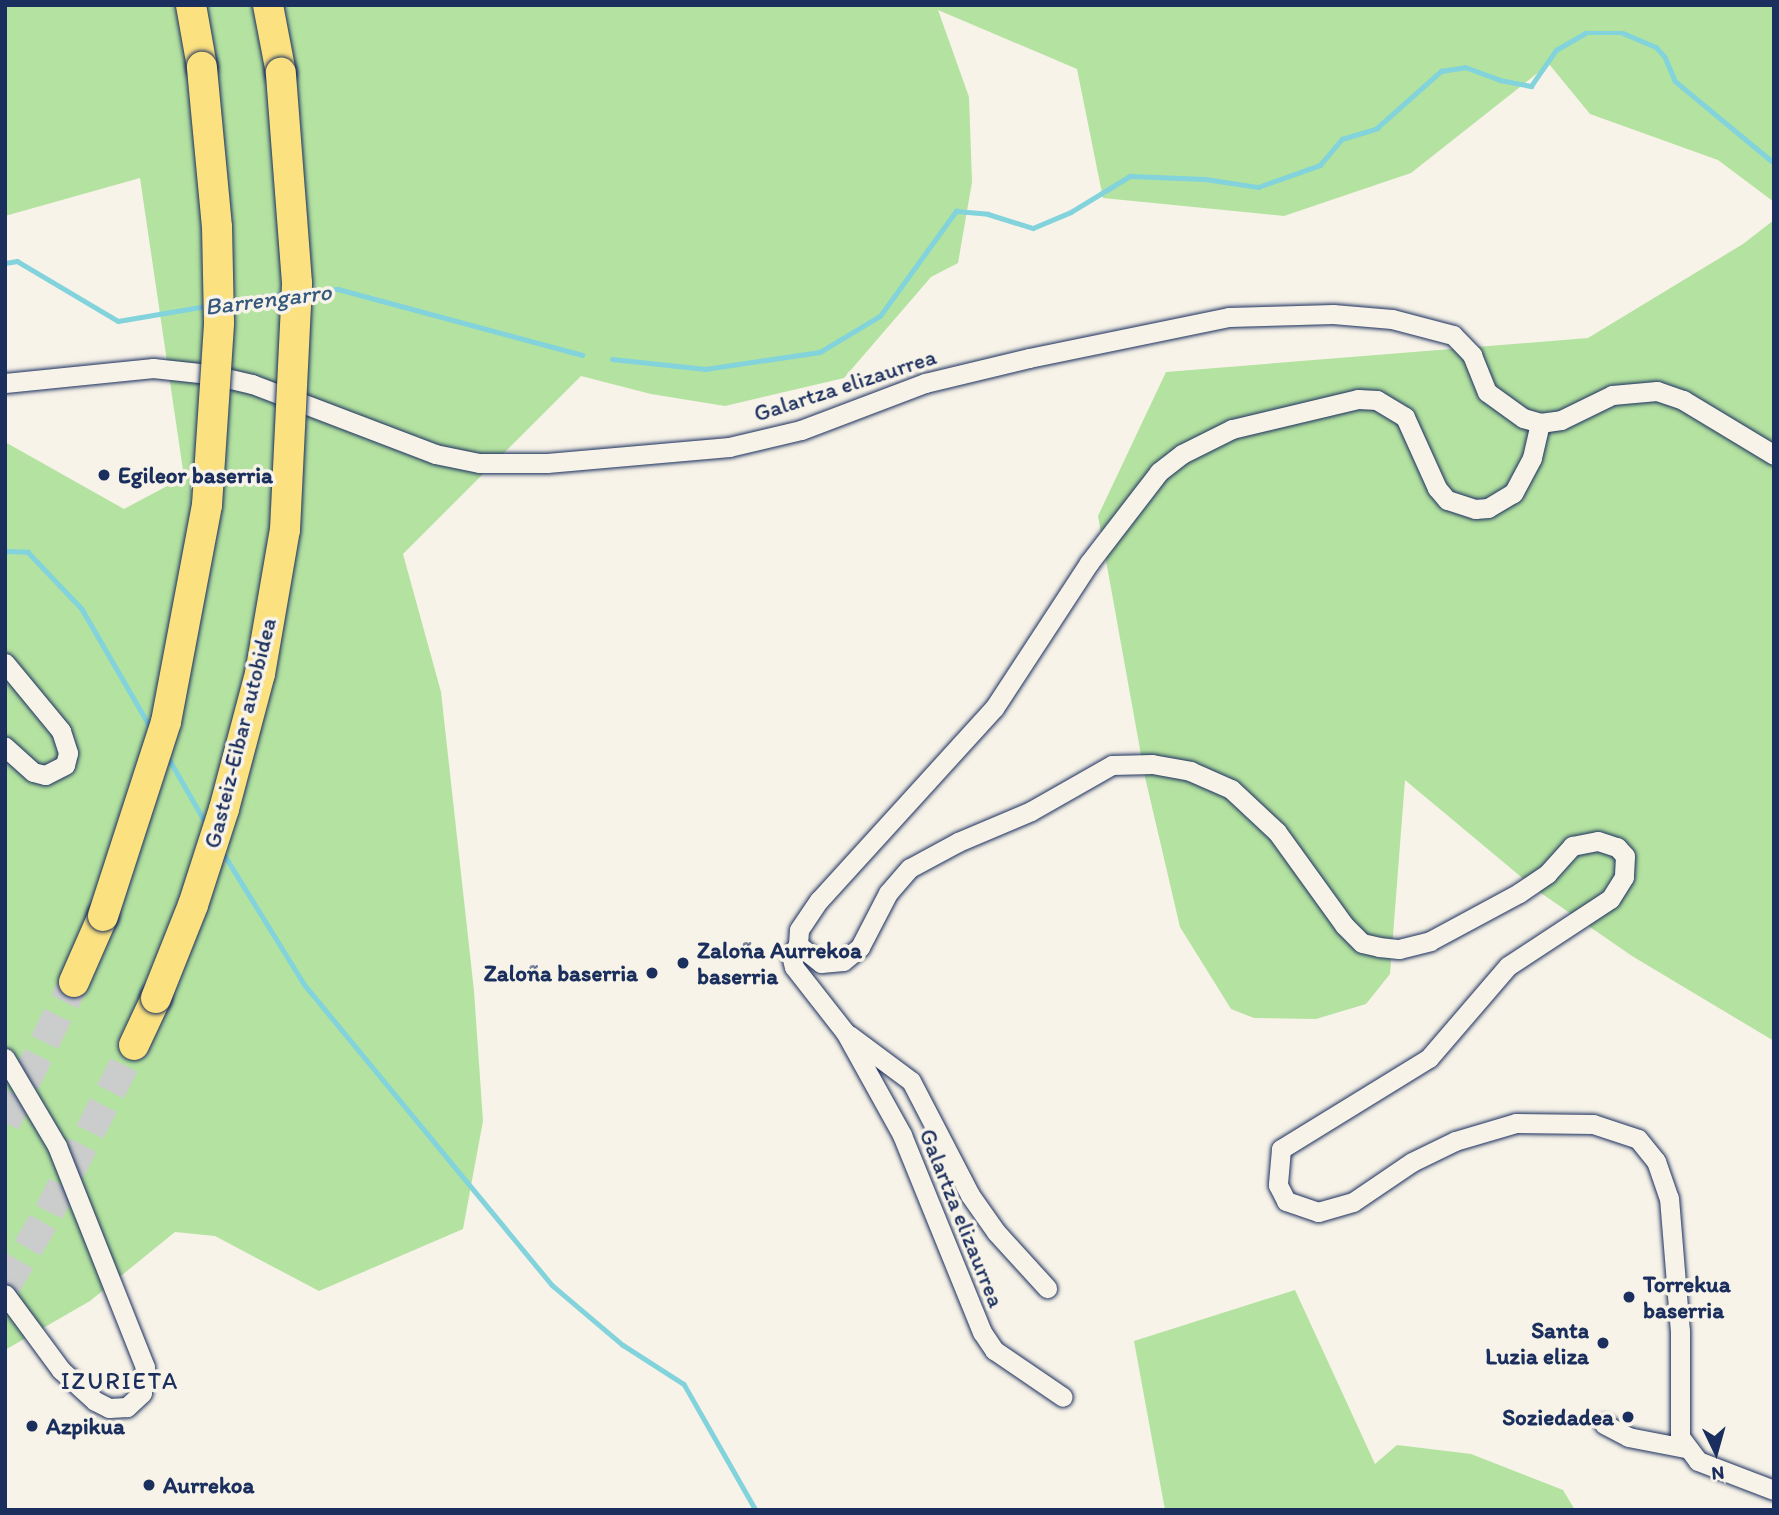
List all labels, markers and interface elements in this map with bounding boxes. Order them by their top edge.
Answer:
water label: Barrengarro [203,277,333,321]
street label: Galartza elizaurrea [750,342,940,428]
place label: Egileor baserria [118,461,273,489]
marker: Egileor baserria [96,467,112,483]
street label: Gasteiz-Eibar autobidea [198,615,282,851]
place label: Zaloña Aurrekoa baserria [697,936,862,990]
marker: Zaloña Aurrekoa baserria [675,955,691,971]
place label: Zaloña baserria [483,959,638,987]
marker: Zaloña baserria [644,965,660,981]
street label: Galartza elizaurrea [914,1125,1010,1311]
place label: Torrekua baserria [1643,1270,1731,1324]
marker: Torrekua baserria [1621,1289,1637,1305]
place label: Santa Luzia eliza [1485,1316,1589,1370]
marker: Santa Luzia eliza [1595,1335,1611,1351]
district label: IZURIETA [61,1367,179,1395]
place label: Soziedadea [1502,1403,1614,1431]
marker: Soziedadea [1620,1409,1636,1425]
place label: Azpikua [46,1412,125,1440]
north arrow [1681,1417,1751,1487]
marker: Azpikua [24,1418,40,1434]
text: N [1710,1461,1725,1485]
place label: Aurrekoa [163,1471,255,1499]
marker: Aurrekoa [141,1477,157,1493]

